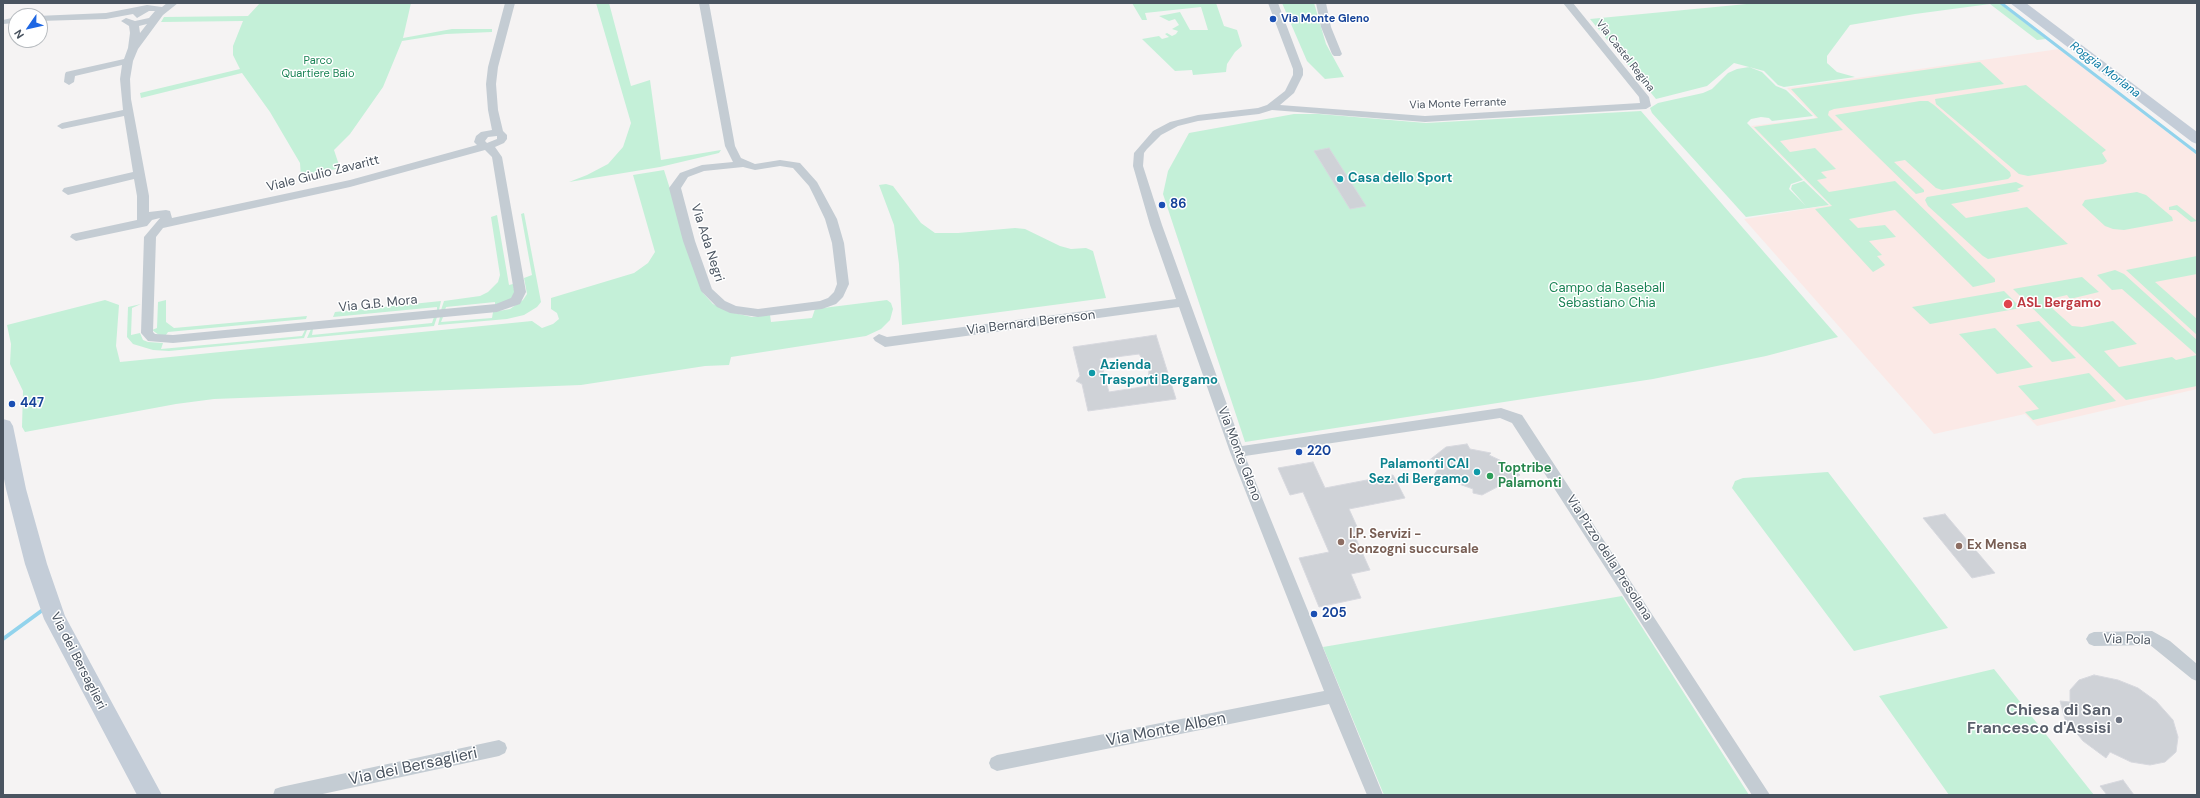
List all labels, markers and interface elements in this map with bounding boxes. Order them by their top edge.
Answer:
north arrow [8,8,48,48]
place label: Via Monte Gleno [1281,12,1369,26]
marker: Via Monte Gleno [1268,14,1278,24]
street label: Via Castel Regina [1593,18,1657,94]
text: N [11,27,27,41]
water label: Roggia Morlana [2067,39,2143,101]
park label: Parco Quartiere Baio [282,54,354,80]
street label: Via Monte Ferrante [1409,96,1507,112]
street label: Viale Giulio Zavaritt [265,152,381,196]
place label: Casa dello Sport [1348,171,1452,187]
marker: Casa dello Sport [1335,174,1345,184]
place label: 86 [1170,197,1186,213]
marker: 86 [1157,200,1167,210]
street label: Via Ada Negri [687,202,727,284]
park label: Campo da Baseball Sebastiano Chia [1549,281,1665,312]
street label: Via G.B. Mora [338,292,418,316]
place label: ASL Bergamo [2017,296,2101,312]
marker: ASL Bergamo [2002,298,2014,310]
street label: Via Bernard Berenson [966,307,1096,339]
place label: Azienda Trasporti Bergamo [1100,358,1218,389]
marker: Azienda Trasporti Bergamo [1087,368,1097,378]
place label: 447 [20,396,44,412]
marker: 447 [7,399,17,409]
street label: Via Monte Gleno [1214,405,1264,503]
place label: 220 [1307,444,1331,460]
marker: 220 [1294,447,1304,457]
place label: Palamonti CAI Sez. di Bergamo [1369,457,1469,488]
place label: Toptribe Palamonti [1498,461,1562,492]
marker: Palamonti CAI Sez. di Bergamo [1472,467,1482,477]
marker: Toptribe Palamonti [1485,471,1495,481]
street label: Via Pizzo della Presolana [1563,492,1655,624]
place label: I.P. Servizi - Sonzogni succursale [1349,527,1479,558]
marker: I.P. Servizi - Sonzogni succursale [1336,537,1346,547]
place label: Ex Mensa [1967,538,2027,554]
marker: Ex Mensa [1954,541,1964,551]
place label: 205 [1322,606,1347,622]
marker: 205 [1309,609,1319,619]
street label: Via dei Bersaglieri [47,610,109,712]
street label: Via Pola [2103,631,2151,649]
place label: Chiesa di San Francesco d'Assisi [1967,701,2111,739]
street label: Via Monte Alben [1105,709,1227,751]
marker: Chiesa di San Francesco d'Assisi [2114,715,2124,725]
street label: Via dei Bersaglieri [347,744,479,790]

